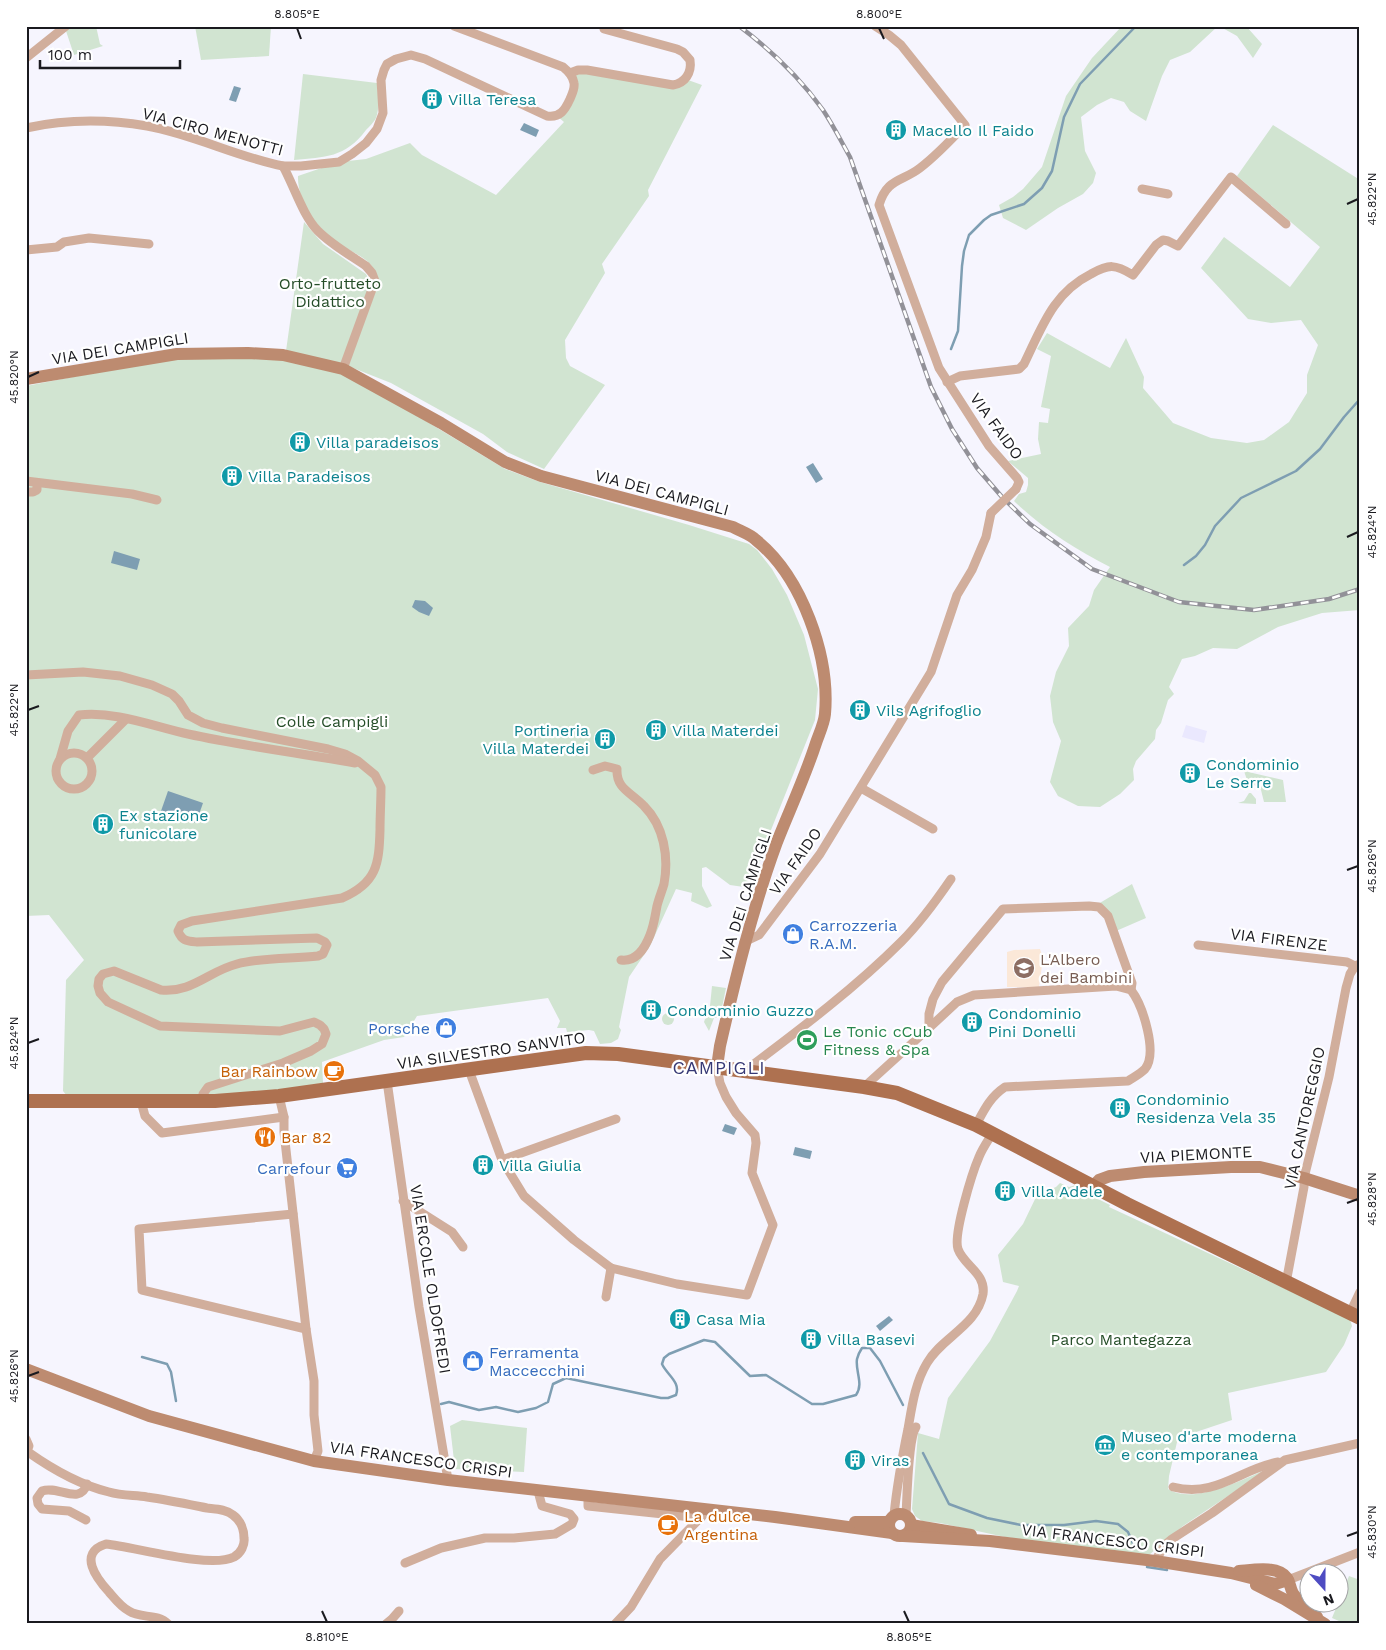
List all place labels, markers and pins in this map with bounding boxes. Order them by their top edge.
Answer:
building icon: Villa Teresa [420,87,444,111]
place label: Villa Teresa [448,90,536,109]
building icon: Macello Il Faido [884,118,908,142]
place label: Macello Il Faido [912,121,1034,140]
building icon: Villa paradeisos [288,430,312,454]
place label: Villa paradeisos [316,433,439,452]
building icon: Villa Paradeisos [220,464,244,488]
place label: Villa Paradeisos [248,467,371,486]
building icon: Vils Agrifoglio [848,698,872,722]
place label: Vils Agrifoglio [876,701,982,720]
building icon: Villa Materdei [644,718,668,742]
place label: Portineria Villa Materdei [482,721,589,758]
place label: Villa Materdei [672,721,779,740]
building icon: Portineria Villa Materdei [593,727,617,751]
place label: Condominio Le Serre [1206,755,1299,792]
building icon: Condominio Le Serre [1178,761,1202,785]
place label: Ex stazione funicolare [119,806,209,843]
building icon: Ex stazione funicolare [91,812,115,836]
place label: Carrozzeria R.A.M. [809,916,897,953]
shop icon: Carrozzeria R.A.M. [781,922,805,946]
place label: L'Albero dei Bambini [1040,950,1132,987]
school or university icon: L'Albero dei Bambini [1012,956,1036,980]
building icon: Condominio Guzzo [639,998,663,1022]
place label: Condominio Guzzo [667,1001,814,1020]
place label: Condominio Pini Donelli [988,1004,1081,1041]
building icon: Condominio Pini Donelli [960,1010,984,1034]
shop icon: Porsche [434,1016,458,1040]
place label: Porsche [368,1019,430,1038]
place label: Le Tonic cCub Fitness & Spa [823,1022,932,1059]
sports icon: Le Tonic cCub Fitness & Spa [795,1028,819,1052]
cafe icon: Bar Rainbow [322,1059,346,1083]
place label: Bar Rainbow [220,1062,318,1081]
place label: Condominio Residenza Vela 35 [1136,1090,1276,1127]
building icon: Condominio Residenza Vela 35 [1108,1096,1132,1120]
restaurant icon: Bar 82 [253,1125,277,1149]
place label: Bar 82 [281,1128,331,1147]
building icon: Villa Giulia [471,1153,495,1177]
supermarket icon: Carrefour [335,1156,359,1180]
place label: Villa Giulia [499,1156,581,1175]
place label: Carrefour [257,1159,331,1178]
building icon: Villa Adele [993,1179,1017,1203]
place label: Villa Adele [1021,1182,1103,1201]
building icon: Casa Mia [668,1307,692,1331]
place label: Casa Mia [696,1310,766,1329]
building icon: Villa Basevi [799,1327,823,1351]
place label: Villa Basevi [827,1330,915,1349]
place label: Ferramenta Maccecchini [489,1343,585,1380]
shop icon: Ferramenta Maccecchini [461,1349,485,1373]
place label: Museo d'arte moderna e contemporanea [1121,1427,1297,1464]
museum icon: Museo d'arte moderna e contemporanea [1093,1433,1117,1457]
building icon: Viras [843,1448,867,1472]
place label: Viras [871,1451,909,1470]
place label: La dulce Argentina [684,1507,758,1544]
cafe icon: La dulce Argentina [656,1513,680,1537]

